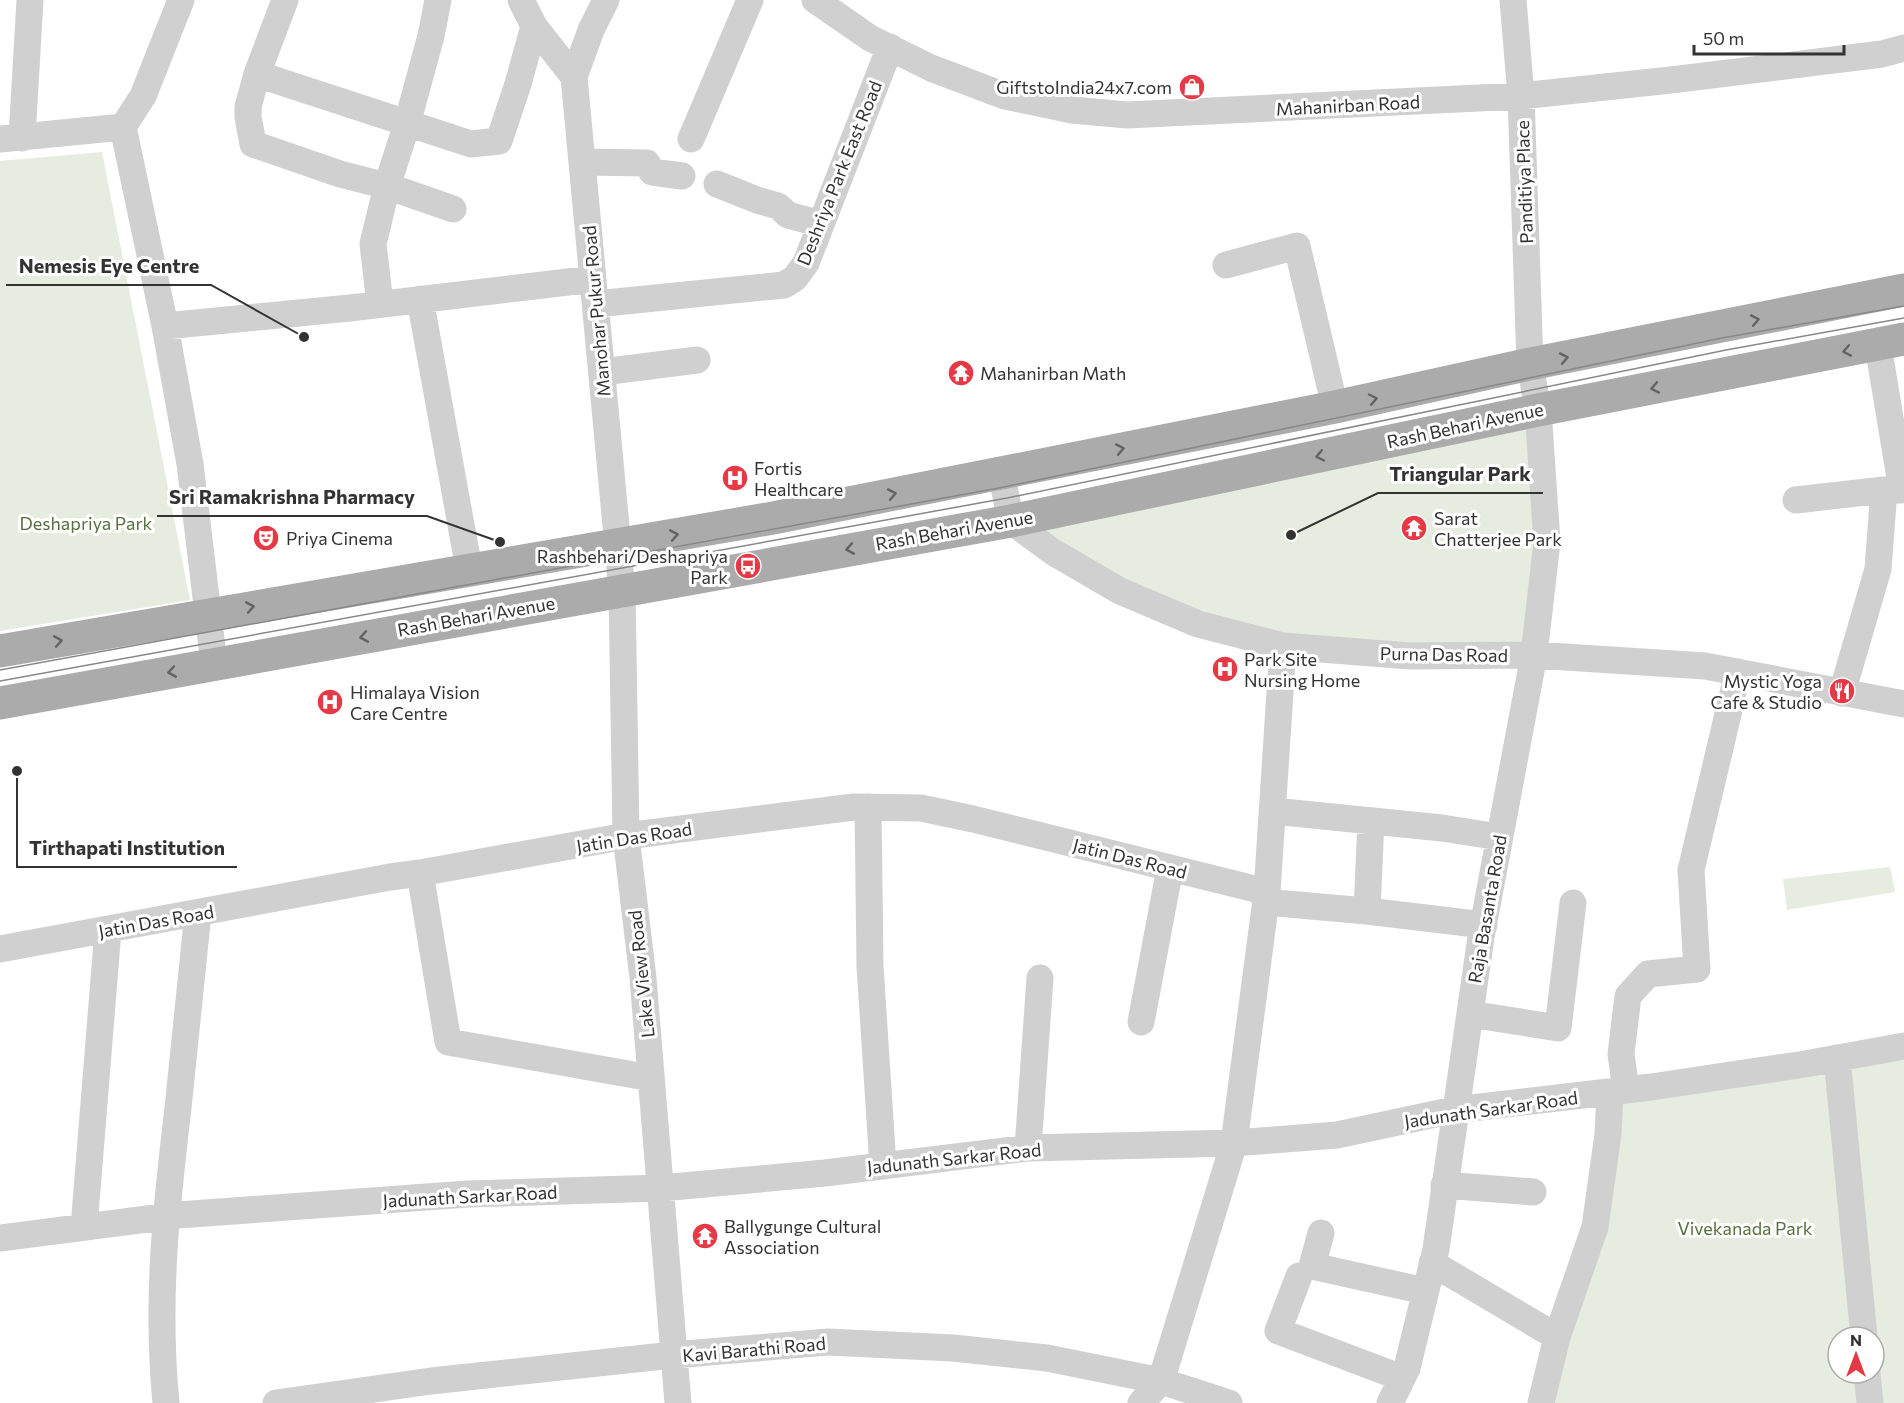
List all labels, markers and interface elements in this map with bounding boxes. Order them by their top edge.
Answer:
scale bar [1694,18,1844,56]
text: 50 m [1703,27,1744,49]
shop icon: GiftstoIndia24x7.com [1177,72,1207,102]
place label: GiftstoIndia24x7.com [996,76,1172,98]
street label: Deshriya Park East Road [792,77,886,269]
street label: Mahanirban Road [1275,90,1421,120]
street label: Panditiya Place [1511,120,1537,244]
street label: Manohar Pukur Road [578,224,614,398]
callout: Nemesis Eye Centre [6,247,211,285]
text: Nemesis Eye Centre [19,253,199,277]
one-way arrow [1750,314,1760,327]
one-way arrow [1842,344,1852,357]
one-way arrow [1558,352,1568,365]
temple icon: Mahanirban Math [946,358,976,388]
place label: Mahanirban Math [980,362,1126,384]
one-way arrow [1650,381,1660,393]
one-way arrow [1368,393,1378,406]
street label: Rash Behari Avenue [1385,398,1545,452]
one-way arrow [1115,443,1125,456]
one-way arrow [1315,449,1325,462]
callout: Triangular Park [1378,455,1543,493]
place label: Fortis Healthcare [754,457,843,500]
text: Triangular Park [1389,461,1531,485]
hospital icon: Fortis Healthcare [720,463,750,493]
callout: Sri Ramakrishna Pharmacy [157,478,427,516]
text: Sri Ramakrishna Pharmacy [169,484,415,508]
one-way arrow [887,488,897,501]
street label: Rash Behari Avenue [874,505,1034,555]
place label: Sarat Chatterjee Park [1434,507,1562,550]
park label: Deshapriya Park [20,512,153,534]
temple icon: Sarat Chatterjee Park [1399,513,1429,543]
theatre icon: Priya Cinema [251,523,281,553]
place label: Priya Cinema [286,527,393,549]
one-way arrow [669,529,679,542]
one-way arrow [846,542,856,555]
place label: Rashbehari/Deshapriya Park [537,545,728,588]
bus stop icon: Rashbehari/Deshapriya Park [733,551,763,581]
street label: Rash Behari Avenue [396,591,556,641]
one-way arrow [244,601,254,614]
one-way arrow [359,630,369,643]
one-way arrow [53,635,62,647]
street label: Purna Das Road [1380,642,1508,666]
place label: Park Site Nursing Home [1244,648,1360,691]
hospital icon: Park Site Nursing Home [1210,654,1240,684]
one-way arrow [168,665,177,677]
place label: Mystic Yoga Cafe & Studio [1710,670,1822,713]
restaurant icon: Mystic Yoga Cafe & Studio [1827,676,1857,706]
place label: Himalaya Vision Care Centre [350,681,480,724]
hospital icon: Himalaya Vision Care Centre [315,687,345,717]
street label: Jatin Das Road [575,817,693,857]
callout: Tirthapati Institution [17,829,237,867]
street label: Jatin Das Road [1071,833,1189,883]
street label: Raja Basanta Road [1463,833,1511,985]
text: Tirthapati Institution [29,835,225,859]
street label: Jatin Das Road [97,900,215,942]
street label: Lake View Road [623,909,659,1039]
street label: Jadunath Sarkar Road [1403,1086,1579,1132]
street label: Jadunath Sarkar Road [866,1138,1042,1178]
street label: Jadunath Sarkar Road [382,1180,558,1212]
place label: Ballygunge Cultural Association [724,1215,881,1258]
park label: Vivekanada Park [1677,1217,1813,1239]
temple icon: Ballygunge Cultural Association [690,1221,720,1251]
north arrow [1826,1325,1886,1385]
text: N [1850,1330,1862,1349]
street label: Kavi Barathi Road [681,1332,827,1366]

